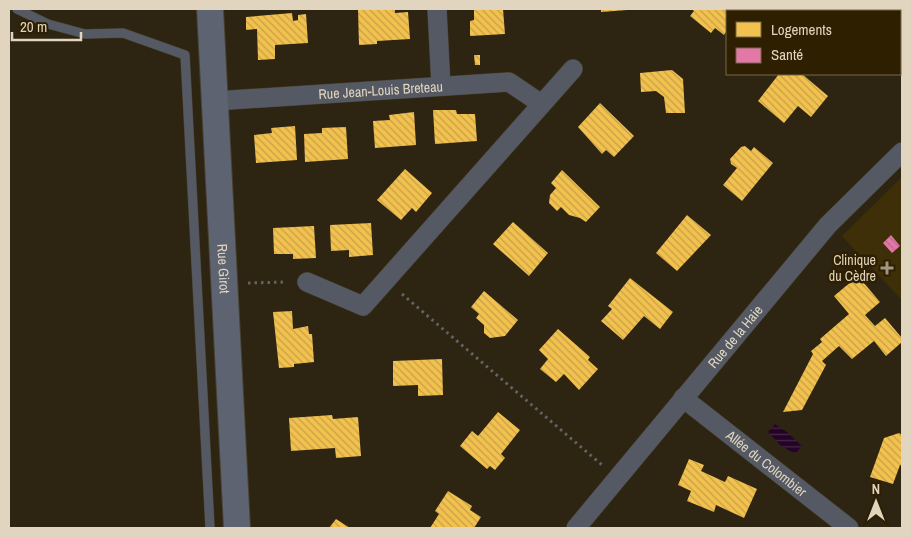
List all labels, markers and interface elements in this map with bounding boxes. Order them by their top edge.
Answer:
scale bar [12,10,81,42]
legend [726,10,901,75]
text: 20 m [20,16,47,37]
text: Logements [771,19,832,40]
text: Santé [771,44,803,65]
street label: Rue Jean-Louis Breteau [318,77,443,103]
street label: Rue Girot [213,243,234,294]
place label: Clinique du Cèdre [829,251,876,285]
marker: Clinique du Cèdre [880,261,894,275]
street label: Rue de la Haie [704,301,767,372]
street label: Allée du Colombier [722,426,811,501]
north arrow [851,477,901,527]
text: N [872,480,880,498]

